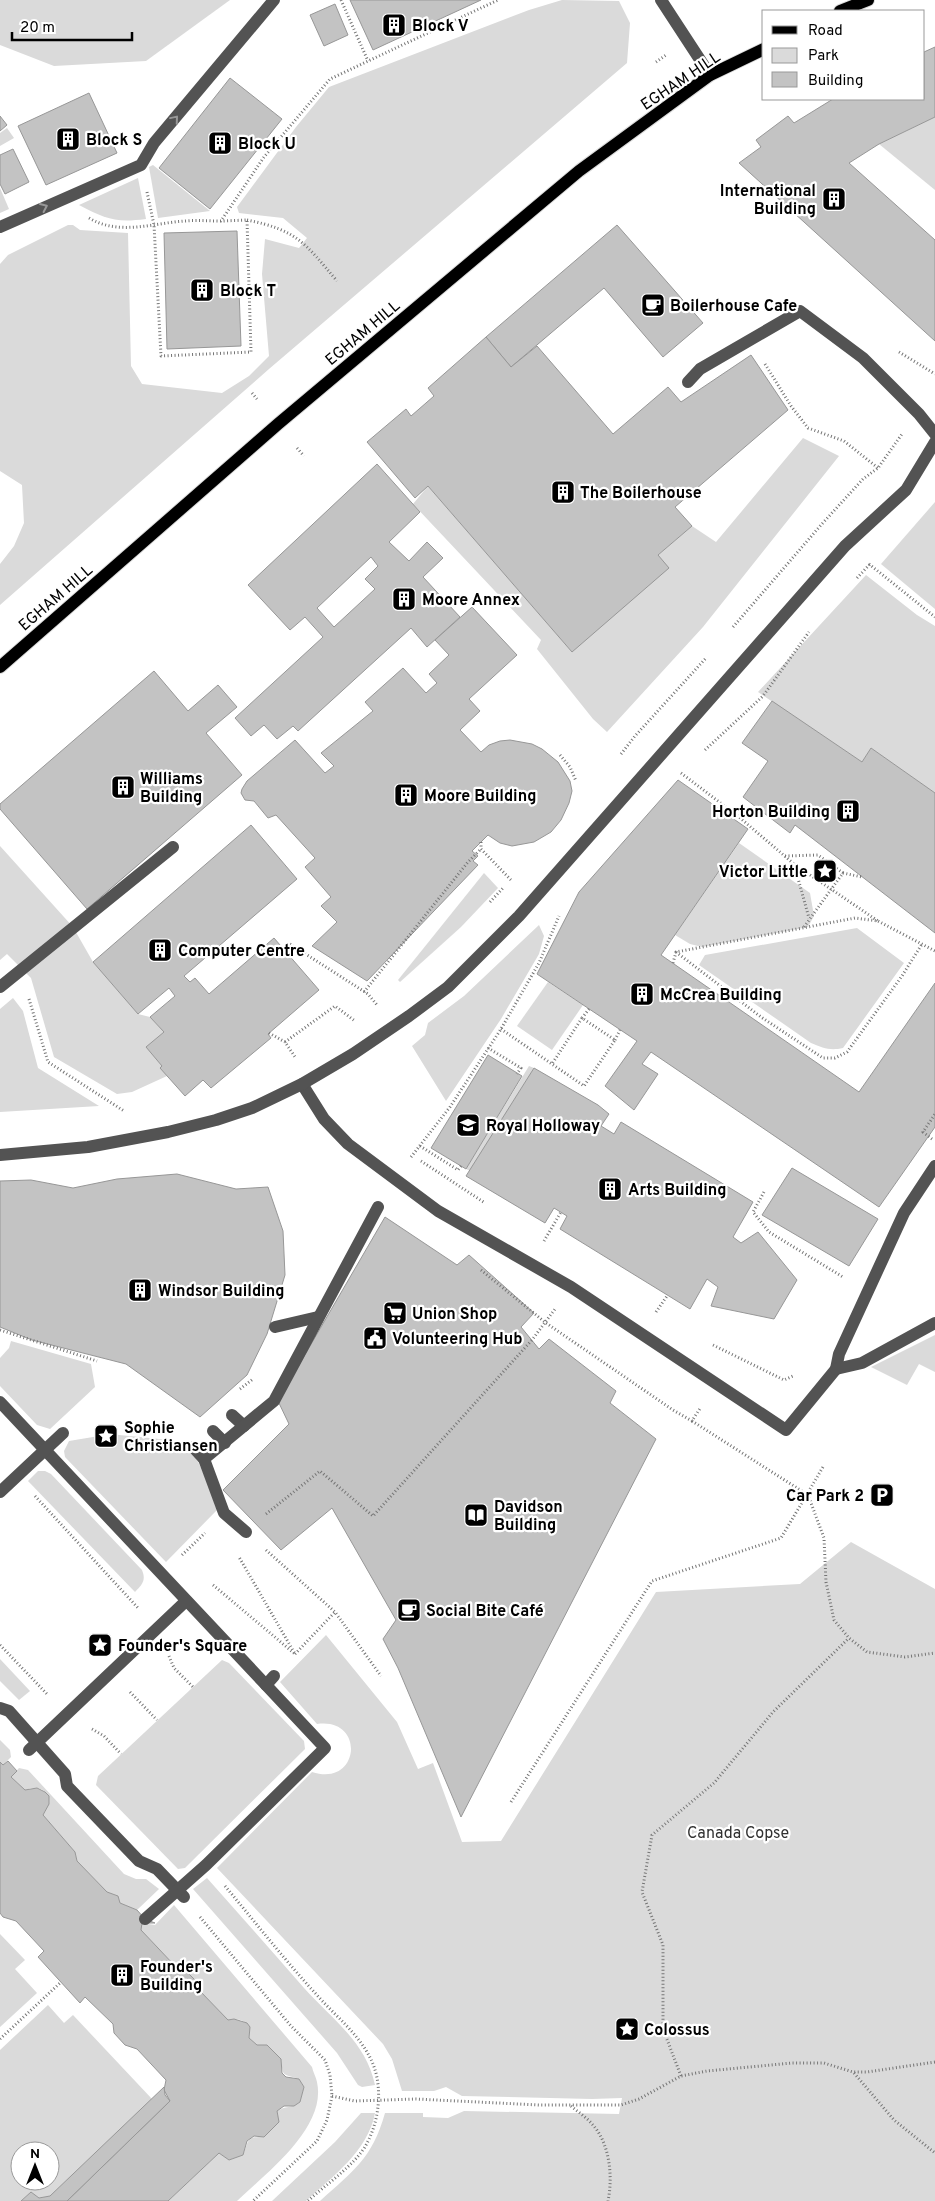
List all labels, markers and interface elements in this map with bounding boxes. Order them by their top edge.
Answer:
scale bar [12,10,132,42]
legend [762,10,925,100]
building icon: Block V [381,12,407,38]
place label: Block V [412,17,469,37]
text: 20 m [20,19,55,38]
text: Road [808,22,843,41]
text: Park [808,47,839,66]
street label: EGHAM HILL [638,48,725,116]
text: Building [808,72,863,91]
one-way arrow [169,116,177,125]
building icon: Block S [55,126,81,152]
building icon: Block U [207,130,233,156]
place label: Block S [86,131,142,151]
place label: Block U [238,135,296,155]
place label: International Building [720,182,816,220]
building icon: International Building [821,186,847,212]
one-way arrow [39,203,48,213]
building icon: Block T [189,277,215,303]
place label: Block T [220,282,276,302]
cafe icon: Boilerhouse Cafe [640,292,666,318]
street label: EGHAM HILL [322,296,405,371]
place label: Boilerhouse Cafe [670,297,797,317]
building icon: The Boilerhouse [550,479,576,505]
place label: The Boilerhouse [580,484,702,504]
street label: EGHAM HILL [15,561,97,636]
building icon: Moore Annex [391,586,417,612]
place label: Moore Annex [422,591,520,611]
place label: Williams Building [140,770,203,808]
building icon: Williams Building [110,774,136,800]
building icon: Moore Building [393,782,419,808]
place label: Moore Building [424,787,536,807]
building icon: Horton Building [835,798,861,824]
place label: Horton Building [712,803,830,823]
place icon: Victor Little [812,858,838,884]
place label: Victor Little [719,863,808,883]
building icon: Computer Centre [147,937,173,963]
place label: Computer Centre [178,942,305,962]
building icon: McCrea Building [629,981,655,1007]
place label: McCrea Building [660,986,782,1006]
school or university icon: Royal Holloway [455,1112,481,1138]
place label: Royal Holloway [486,1117,600,1137]
building icon: Arts Building [597,1176,623,1202]
place label: Arts Building [628,1181,726,1201]
building icon: Windsor Building [127,1277,153,1303]
place label: Windsor Building [158,1282,284,1302]
supermarket icon: Union Shop [382,1300,408,1326]
place label: Union Shop [412,1305,497,1325]
public building icon: Volunteering Hub [362,1325,388,1351]
place label: Volunteering Hub [392,1330,522,1350]
place label: Sophie Christiansen [124,1419,218,1457]
place icon: Sophie Christiansen [93,1423,119,1449]
parking icon: Car Park 2 [869,1482,895,1508]
place label: Car Park 2 [786,1487,864,1507]
place label: Davidson Building [494,1498,563,1536]
library icon: Davidson Building [463,1502,489,1528]
cafe icon: Social Bite Café [396,1597,422,1623]
place label: Social Bite Café [426,1602,544,1622]
place icon: Founder's Square [87,1632,113,1658]
place label: Founder's Square [118,1637,247,1657]
park label: Canada Copse [687,1824,789,1844]
place label: Founder's Building [140,1958,213,1996]
building icon: Founder's Building [109,1962,135,1988]
place icon: Colossus [614,2016,640,2042]
place label: Colossus [644,2021,710,2041]
north arrow [10,2141,60,2191]
text: N [30,2146,40,2163]

